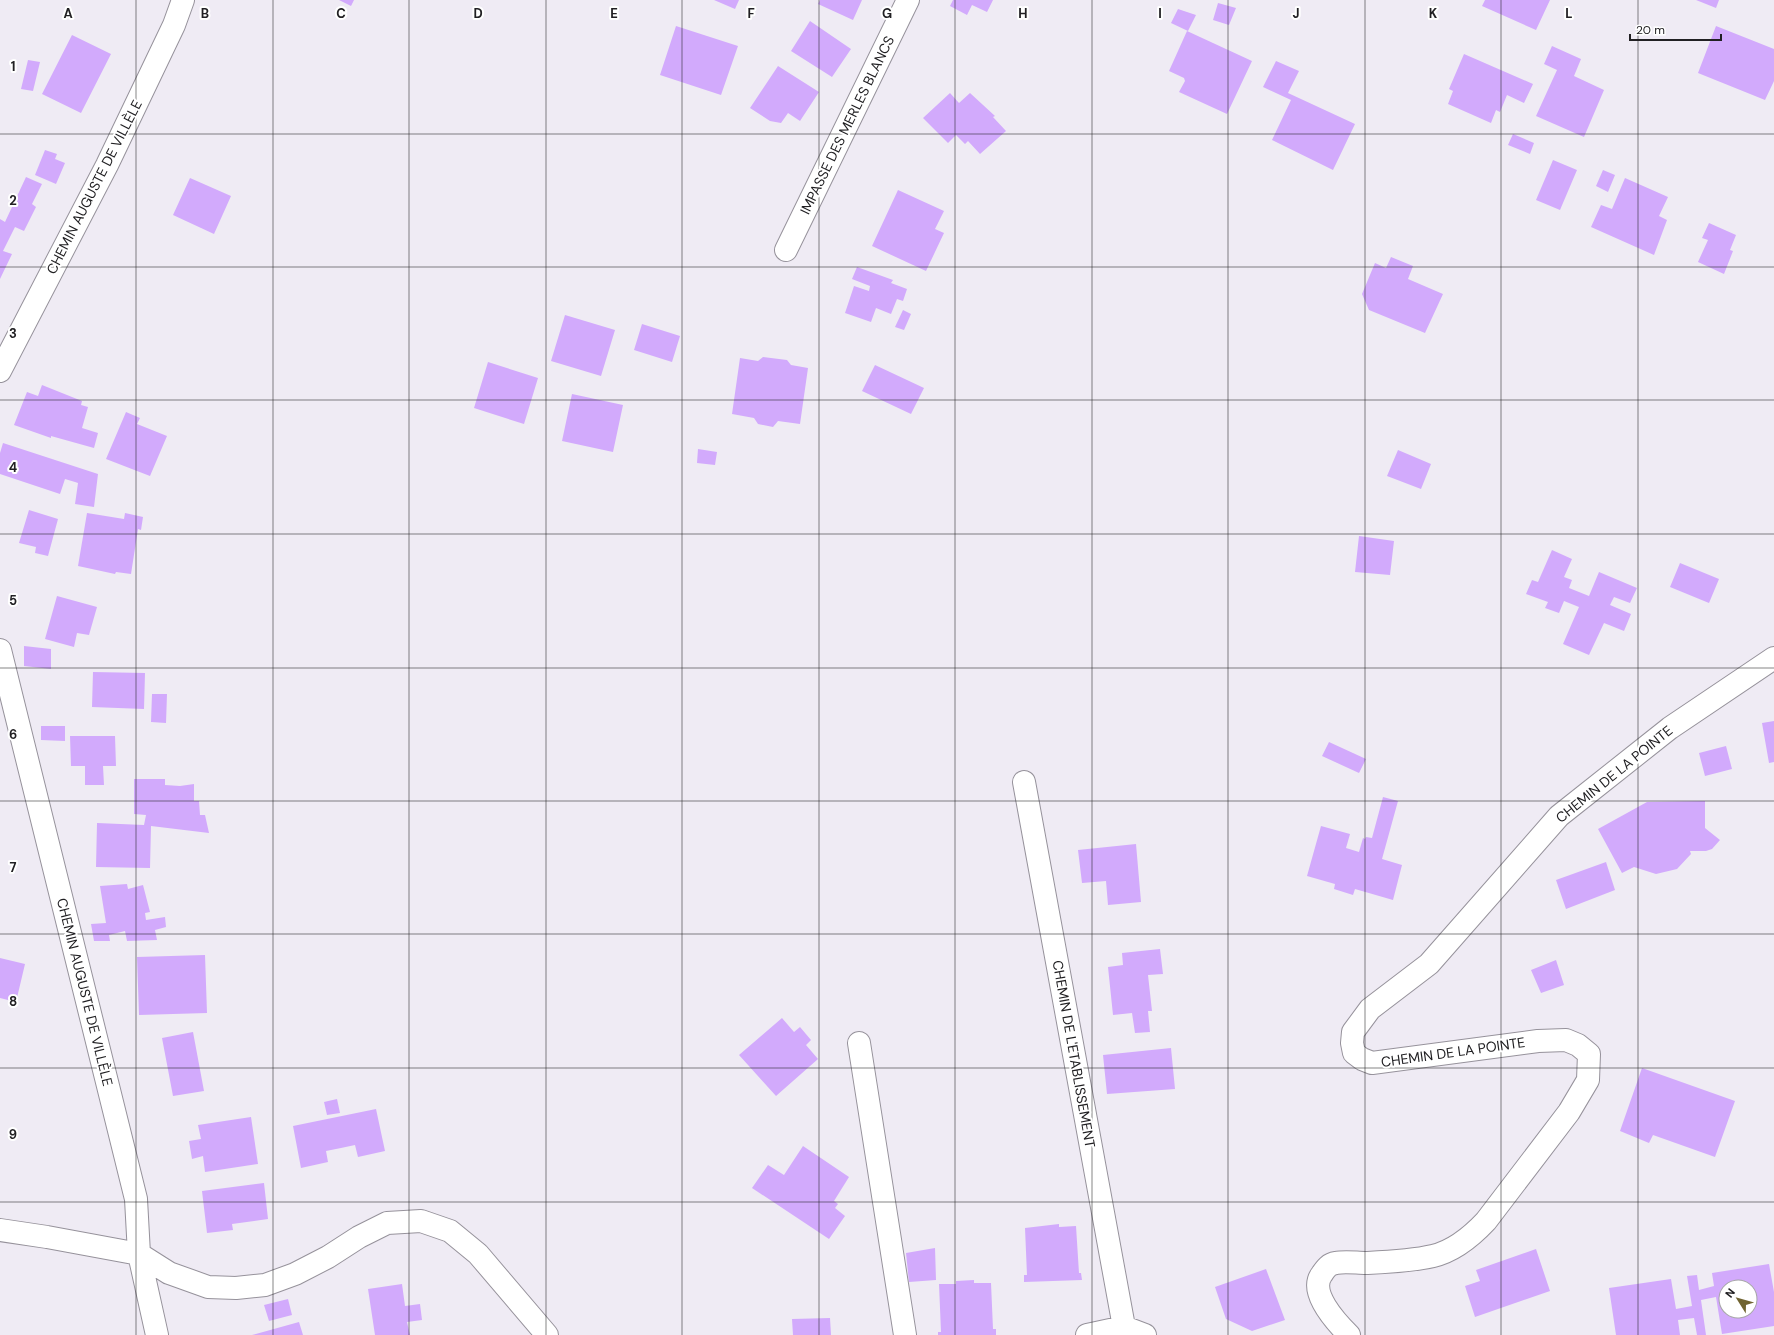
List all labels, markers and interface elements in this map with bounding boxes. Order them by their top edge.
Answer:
text: A [63,5,73,22]
text: B [201,5,209,22]
text: C [336,5,346,22]
text: D [473,5,483,22]
text: E [610,5,618,22]
text: F [747,5,755,22]
text: G [882,5,892,22]
text: H [1018,5,1028,22]
text: I [1158,5,1162,22]
text: J [1292,5,1300,22]
text: K [1429,5,1438,22]
text: L [1565,5,1573,22]
scale bar [1630,16,1721,42]
text: 20 m [1636,22,1665,38]
street label: IMPASSE DES MERLES BLANCS [796,33,898,217]
text: 1 [11,58,15,75]
street label: CHEMIN AUGUSTE DE VILLÈLE [42,97,146,277]
text: 2 [9,192,17,209]
text: 3 [9,325,17,342]
text: 4 [9,459,17,476]
text: 5 [9,592,17,609]
street label: CHEMIN DE LA POINTE [1552,721,1676,827]
text: 6 [9,726,17,743]
text: 7 [10,859,17,876]
street label: CHEMIN AUGUSTE DE VILLÈLE [53,896,117,1088]
street label: CHEMIN DE L'ETABLISSEMENT [1049,959,1099,1149]
text: 8 [9,993,17,1010]
street label: CHEMIN DE LA POINTE [1380,1033,1526,1071]
text: 9 [9,1126,17,1143]
north arrow [1718,1279,1758,1319]
text: N [1722,1286,1738,1300]

